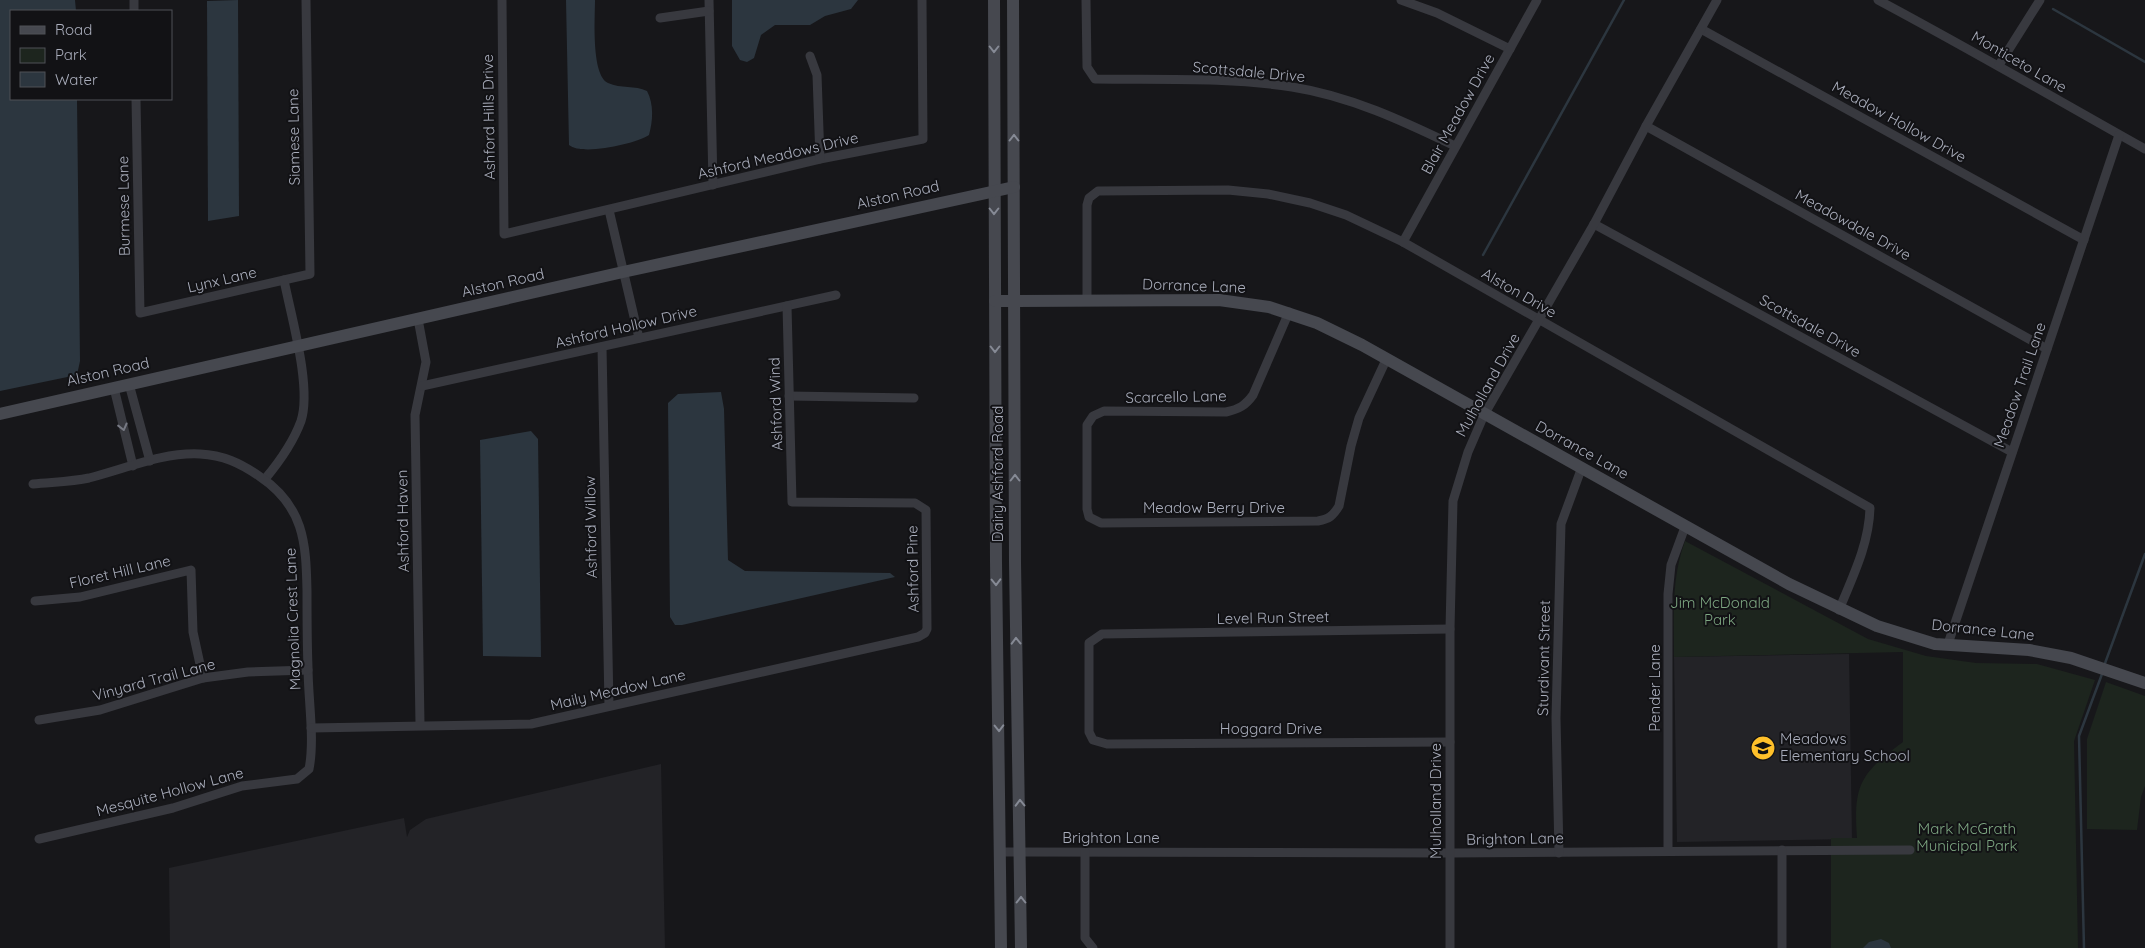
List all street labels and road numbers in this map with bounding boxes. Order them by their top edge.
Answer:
street label: Monticeto Lane [1968,27,2070,97]
street label: Blair Meadow Drive [1417,50,1499,177]
street label: Ashford Hills Drive [478,54,499,180]
street label: Scottsdale Drive [1192,57,1306,86]
street label: Meadow Hollow Drive [1829,77,1970,166]
street label: Siamese Lane [283,88,304,186]
street label: Ashford Meadows Drive [696,128,860,183]
street label: Burmese Lane [113,156,134,256]
street label: Alston Road [855,176,941,213]
street label: Meadowdale Drive [1792,185,1915,264]
street label: Lynx Lane [185,262,258,297]
street label: Alston Road [460,264,546,301]
street label: Alston Drive [1478,264,1560,322]
street label: Dorrance Lane [1142,274,1246,297]
street label: Scottsdale Drive [1756,290,1864,361]
street label: Ashford Hollow Drive [553,301,699,352]
street label: Meadow Trail Lane [1989,320,2050,450]
street label: Mulholland Drive [1451,329,1524,440]
street label: Alston Road [65,353,151,390]
street label: Ashford Wind [764,357,787,451]
street label: Scarcello Lane [1125,386,1227,407]
street label: Dairy Ashford Road [988,406,1007,542]
street label: Dorrance Lane [1532,416,1632,483]
street label: Ashford Haven [392,470,413,572]
street label: Ashford Willow [580,476,601,578]
street label: Meadow Berry Drive [1143,498,1285,517]
street label: Ashford Pine [902,525,923,613]
street label: Magnolia Crest Lane [281,547,304,691]
street label: Floret Hill Lane [67,551,172,592]
street label: Sturdivant Street [1533,600,1554,716]
street label: Level Run Street [1217,607,1329,628]
street label: Dorrance Lane [1931,615,2036,644]
street label: Pender Lane [1645,644,1664,732]
street label: Vinyard Trail Lane [91,654,217,705]
street label: Maily Meadow Lane [548,665,687,714]
street label: Hoggard Drive [1220,719,1322,738]
street label: Mulholland Drive [1426,743,1445,859]
street label: Mesquite Hollow Lane [94,763,246,820]
street label: Brighton Lane [1062,828,1160,847]
street label: Brighton Lane [1466,828,1564,849]

